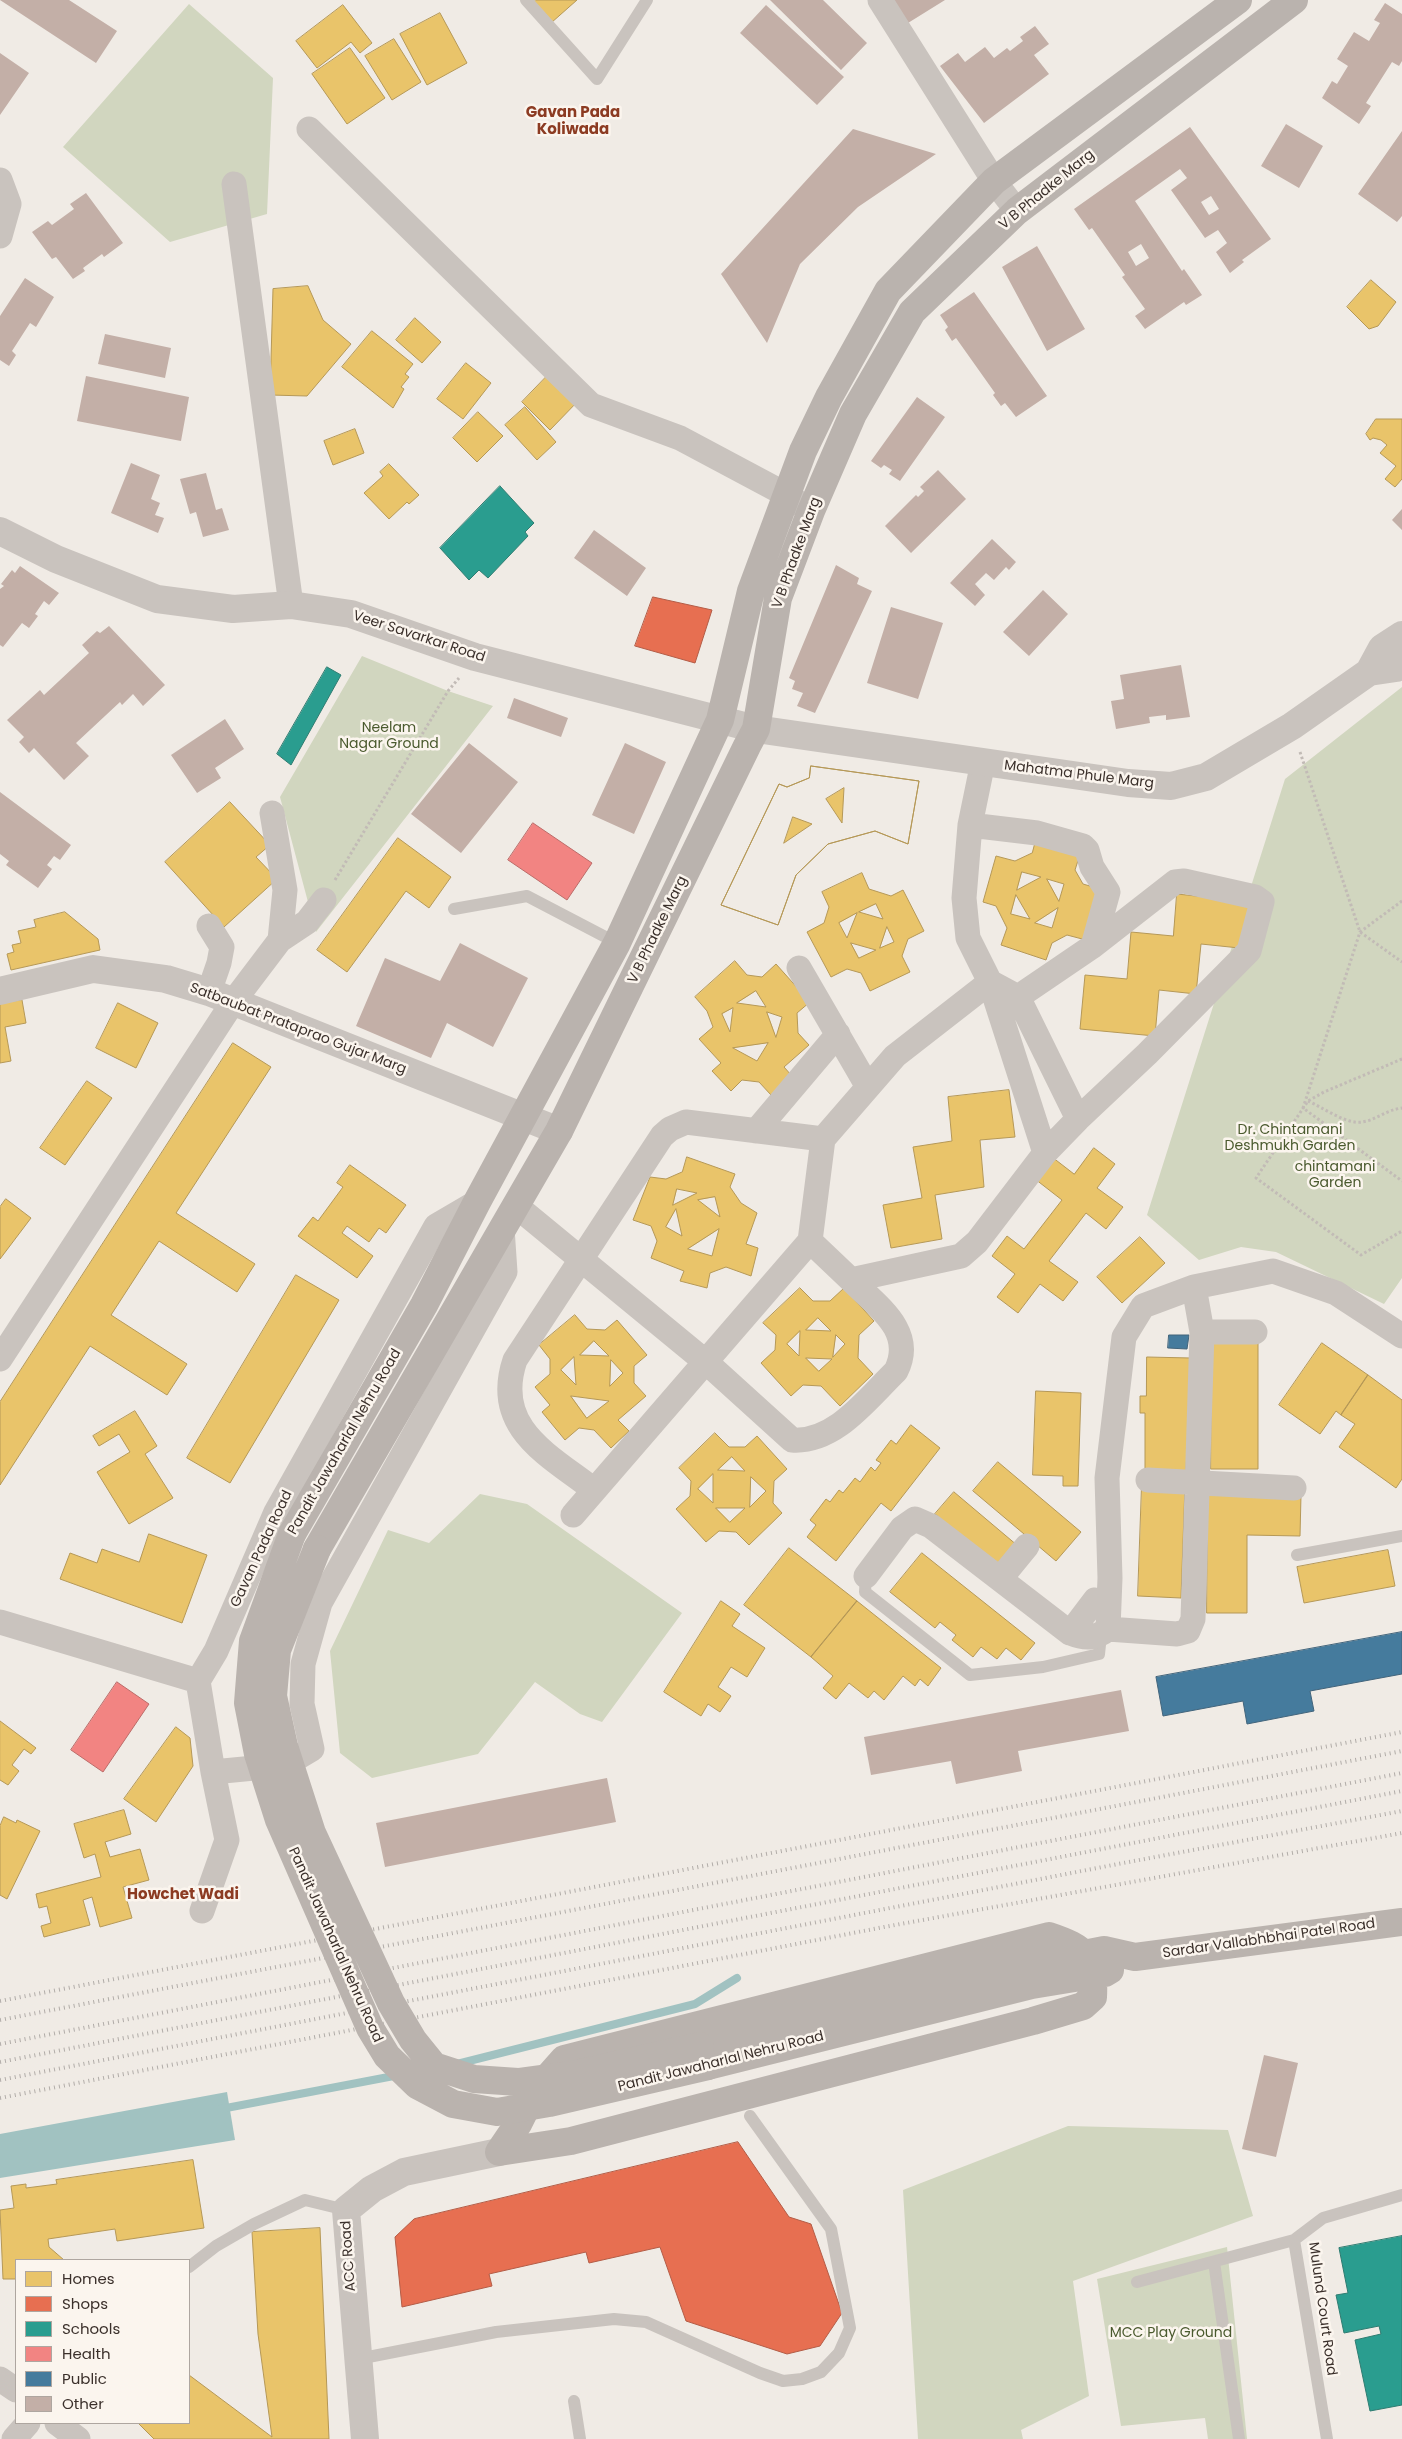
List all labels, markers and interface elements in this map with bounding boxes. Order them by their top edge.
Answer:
district label: Gavan Pada Koliwada [526,104,620,139]
street label: V B Phadke Marg [996,147,1098,233]
street label: V B Phadke Marg [769,495,825,611]
street label: Veer Savarkar Road [351,608,487,666]
park label: Neelam Nagar Ground [339,720,439,752]
street label: Mahatma Phule Marg [1003,757,1155,793]
street label: V B Phadke Marg [625,874,691,986]
street label: Satbaubat Prataprao Gujar Marg [187,980,409,1078]
park label: Dr. Chintamani Deshmukh Garden [1225,1122,1355,1154]
park label: chintamani Garden [1295,1159,1375,1192]
street label: Pandit Jawaharlal Nehru Road [285,1346,405,1538]
street label: Gavan Pada Road [228,1488,296,1610]
street label: Pandit Jawaharlal Nehru Road [284,1845,386,2045]
district label: Howchet Wadi [127,1886,239,1904]
street label: Sardar Vallabhbhai Patel Road [1162,1916,1376,1962]
street label: Pandit Jawaharlal Nehru Road [616,2028,826,2096]
street label: ACC Road [338,2220,360,2292]
street label: Mulund Court Road [1304,2241,1340,2377]
legend [15,2259,190,2424]
text: Homes [62,2268,115,2289]
text: Shops [62,2293,108,2314]
text: Schools [62,2318,120,2339]
park label: MCC Play Ground [1110,2325,1232,2341]
text: Health [62,2343,111,2364]
text: Public [62,2368,107,2389]
text: Other [62,2393,104,2414]

